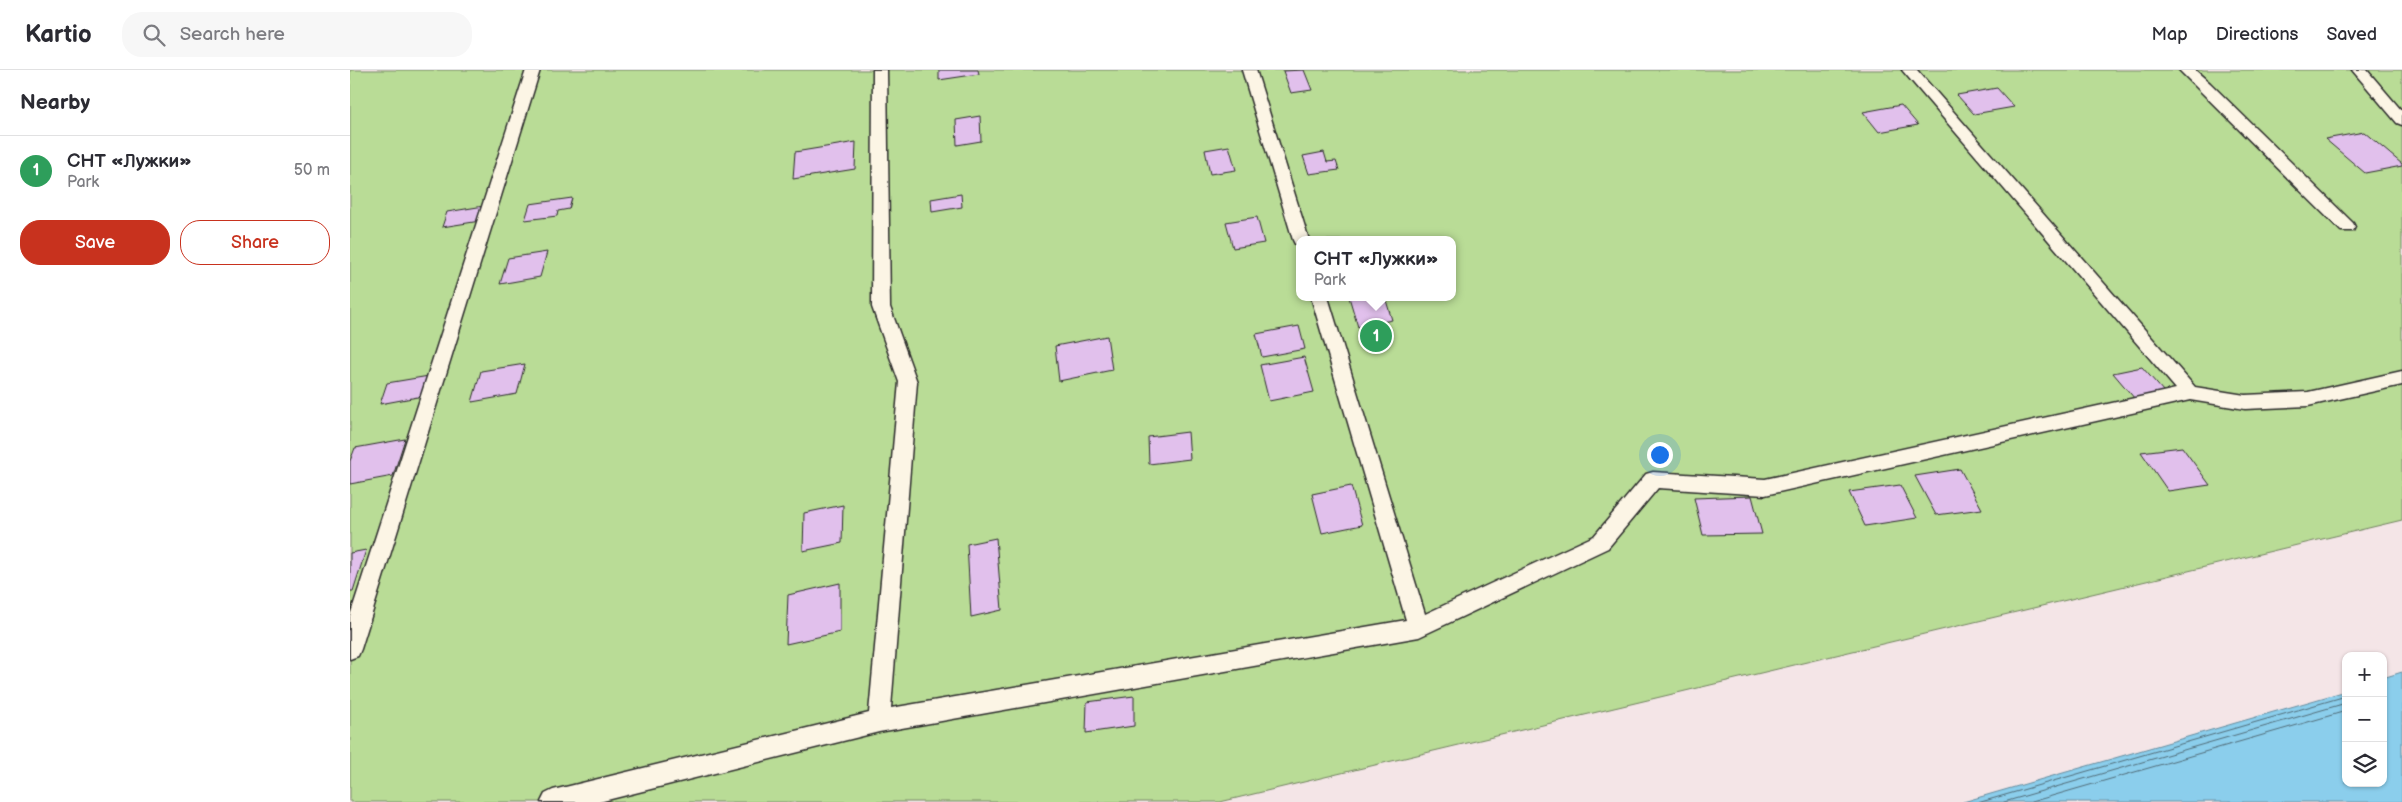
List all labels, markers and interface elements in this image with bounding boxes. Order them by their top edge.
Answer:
search box [122,12,472,57]
text: Kartio [25,20,92,49]
icon: search [140,21,168,49]
text: Search here [180,23,285,46]
text: Map [2152,24,2188,45]
text: Directions [2216,24,2298,45]
text: Saved [2326,24,2377,45]
text: Nearby [20,90,90,115]
text: СНТ «Лужки» [67,150,192,173]
text: 1 [33,161,39,180]
text: 50 m [294,161,330,180]
text: Park [67,173,99,192]
button: Save [20,220,170,265]
button: Share [180,220,330,265]
popup [1296,236,1456,301]
text: СНТ «Лужки» [1314,248,1438,271]
text: Park [1314,271,1346,290]
pin: 1 [1360,317,1392,355]
your location [1647,442,1673,468]
map controls [2342,652,2387,787]
button: + [2342,652,2387,697]
button: − [2342,697,2387,742]
button: layers [2342,742,2387,787]

